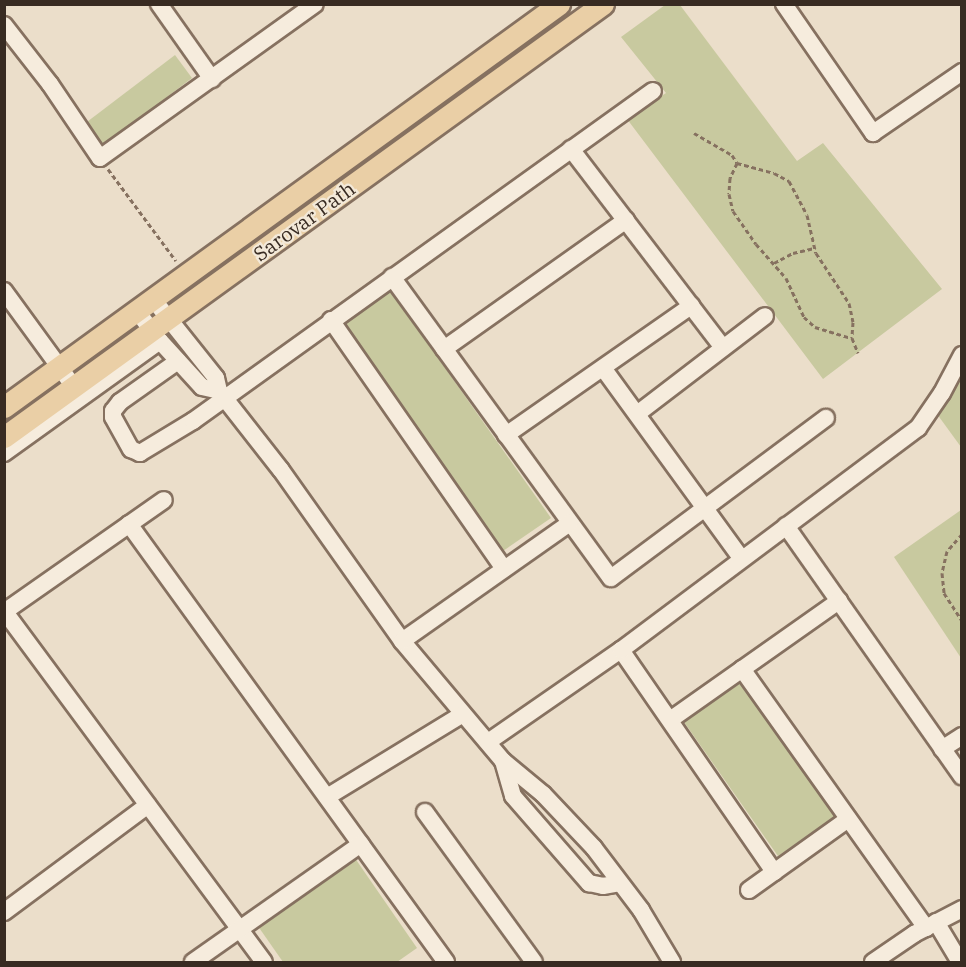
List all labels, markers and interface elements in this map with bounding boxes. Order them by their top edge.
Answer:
street label: Sarovar Path [248,176,360,266]

